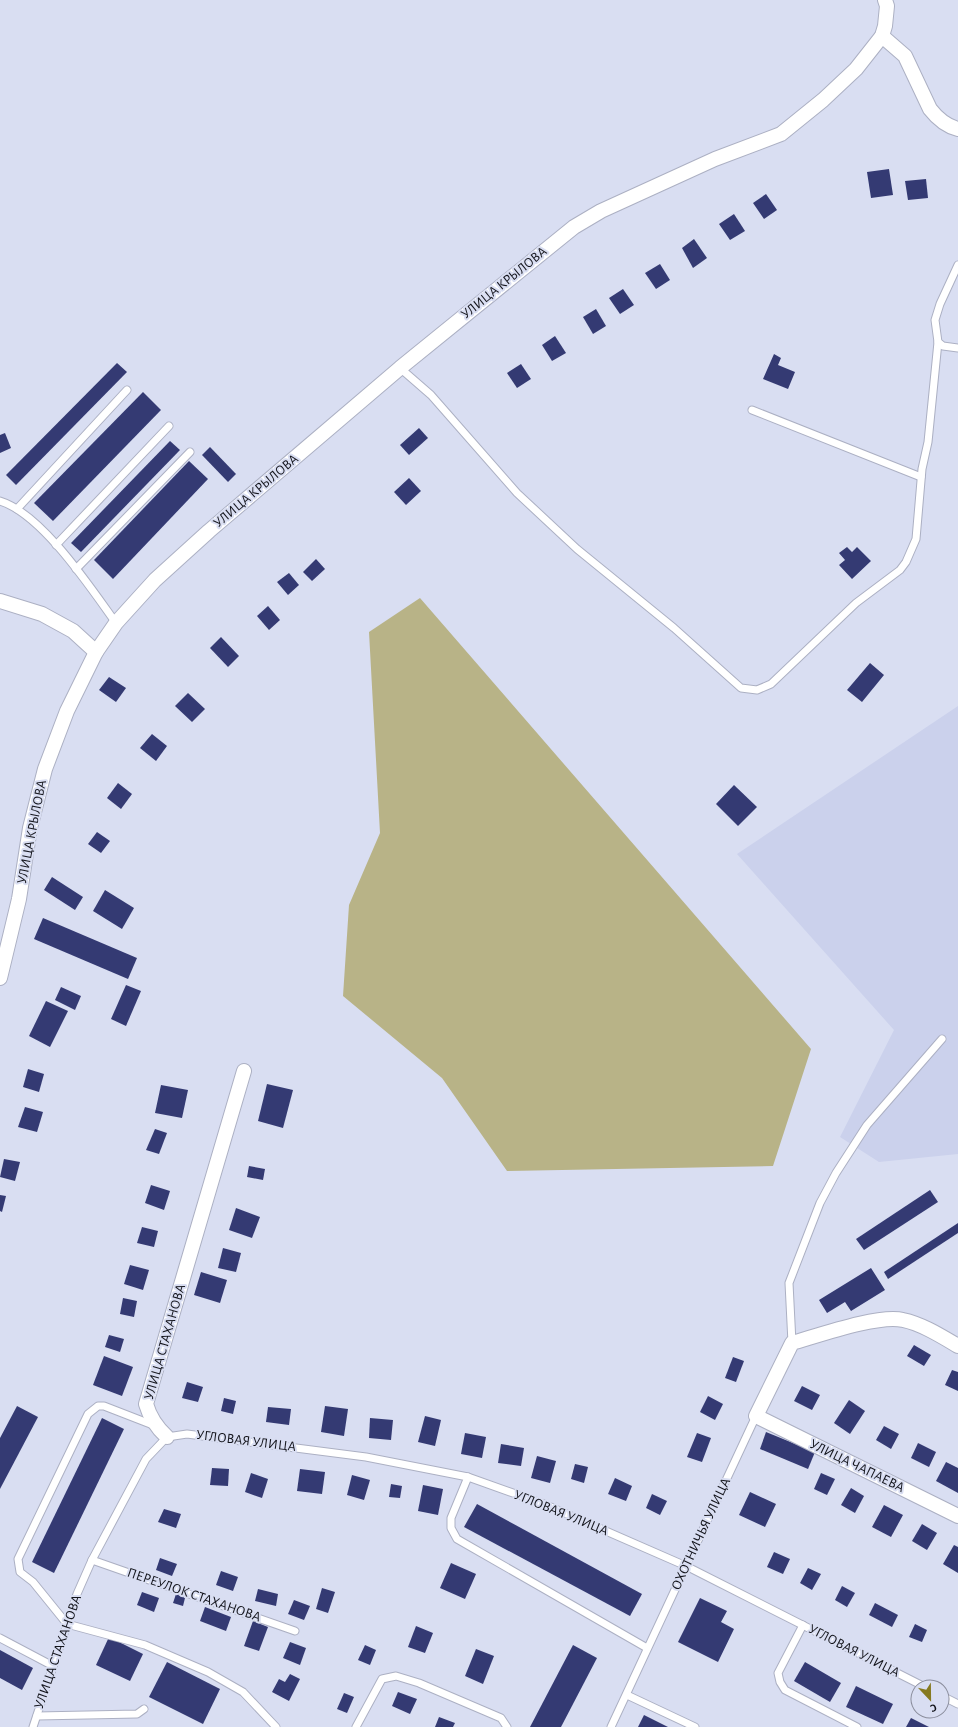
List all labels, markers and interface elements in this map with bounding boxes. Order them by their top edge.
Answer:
street label: УЛИЦА КРЫЛОВА [459,244,549,322]
street label: УЛИЦА КРЫЛОВА [211,452,301,530]
street label: УЛИЦА КРЫЛОВА [15,779,49,885]
street label: УЛИЦА СТАХАНОВА [142,1283,188,1401]
street label: УГЛОВАЯ УЛИЦА [195,1428,297,1454]
street label: УЛИЦА ЧАПАЕВА [807,1437,907,1495]
street label: ОХОТНИЧЬЯ УЛИЦА [669,1476,733,1592]
street label: УГЛОВАЯ УЛИЦА [512,1488,610,1538]
street label: ПЕРЕУЛОК СТАХАНОВА [125,1566,263,1624]
street label: УЛИЦА СТАХАНОВА [32,1593,84,1711]
street label: УГЛОВАЯ УЛИЦА [806,1622,902,1680]
north arrow [910,1679,950,1719]
text: С [929,1702,938,1714]

